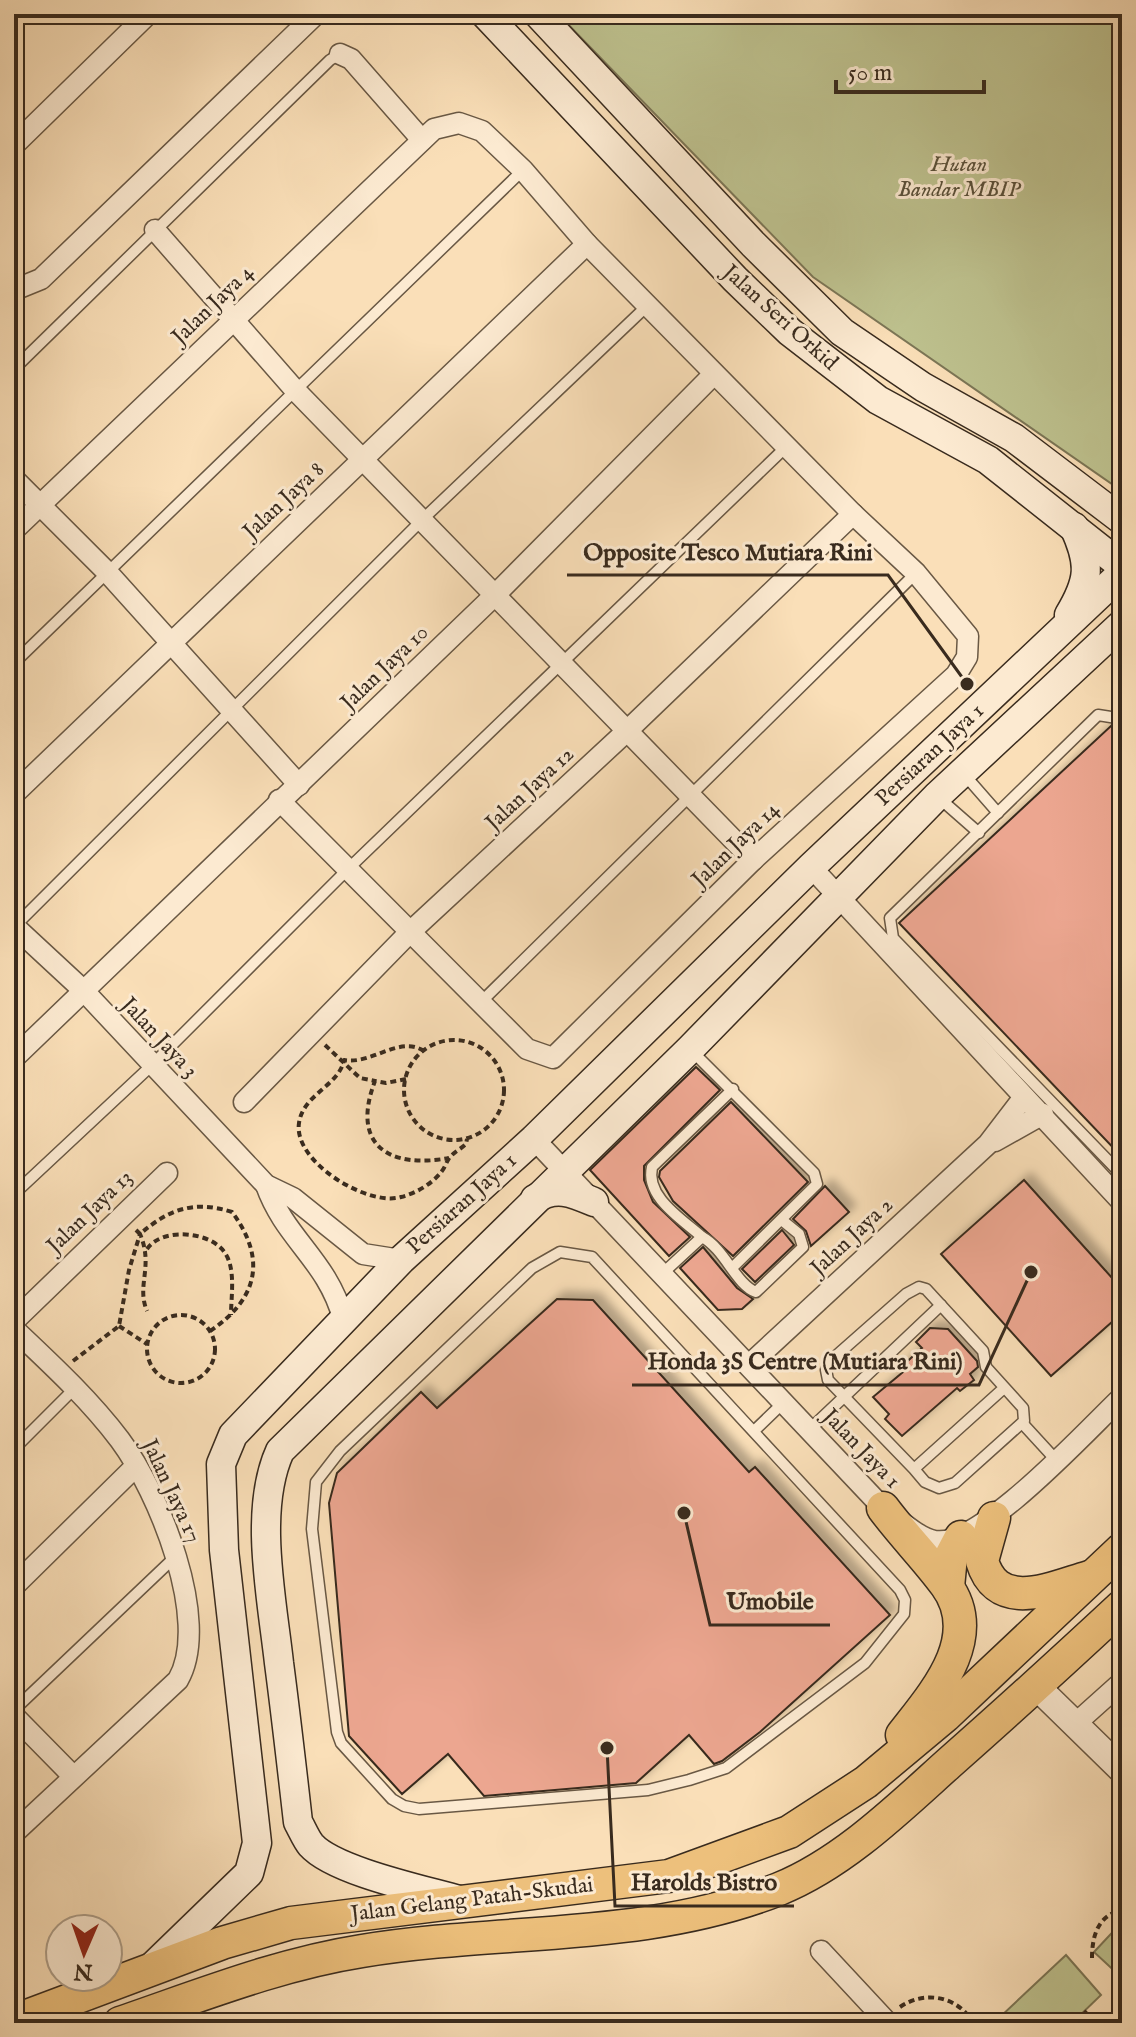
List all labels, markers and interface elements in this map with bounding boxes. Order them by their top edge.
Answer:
scale bar [836,44,984,94]
text: 50 m [848,58,892,89]
park label: Hutan Bandar MBIP [898,151,1022,204]
street label: Jalan Seri Orkid [714,257,844,377]
street label: Jalan Jaya 4 [164,259,260,353]
street label: Jalan Jaya 8 [235,456,331,548]
callout: Opposite Tesco Mutiara Rini [567,527,888,575]
text: Opposite Tesco Mutiara Rini [583,538,873,569]
street label: Jalan Jaya 10 [333,619,435,719]
street label: Persiaran Jaya 1 [870,697,990,813]
street label: Jalan Jaya 12 [478,741,580,839]
street label: Jalan Jaya 14 [684,796,786,896]
street label: Jalan Jaya 3 [112,989,204,1084]
street label: Persiaran Jaya 1 [401,1147,523,1261]
street label: Jalan Jaya 13 [39,1164,139,1262]
street label: Jalan Jaya 2 [803,1192,899,1284]
callout: Honda 3S Centre (Mutiara Rini) [632,1337,979,1385]
text: Honda 3S Centre (Mutiara Rini) [647,1347,963,1378]
street label: Jalan Jaya 1 [814,1401,906,1495]
street label: Jalan Jaya 17 [134,1432,207,1547]
callout: Umobile [710,1577,830,1625]
text: Umobile [725,1587,814,1618]
callout: Harolds Bistro [615,1858,794,1906]
text: Harolds Bistro [631,1868,777,1899]
street label: Jalan Gelang Patah-Skudai [346,1871,595,1929]
north arrow [44,1913,124,1993]
text: N [73,1957,94,1985]

